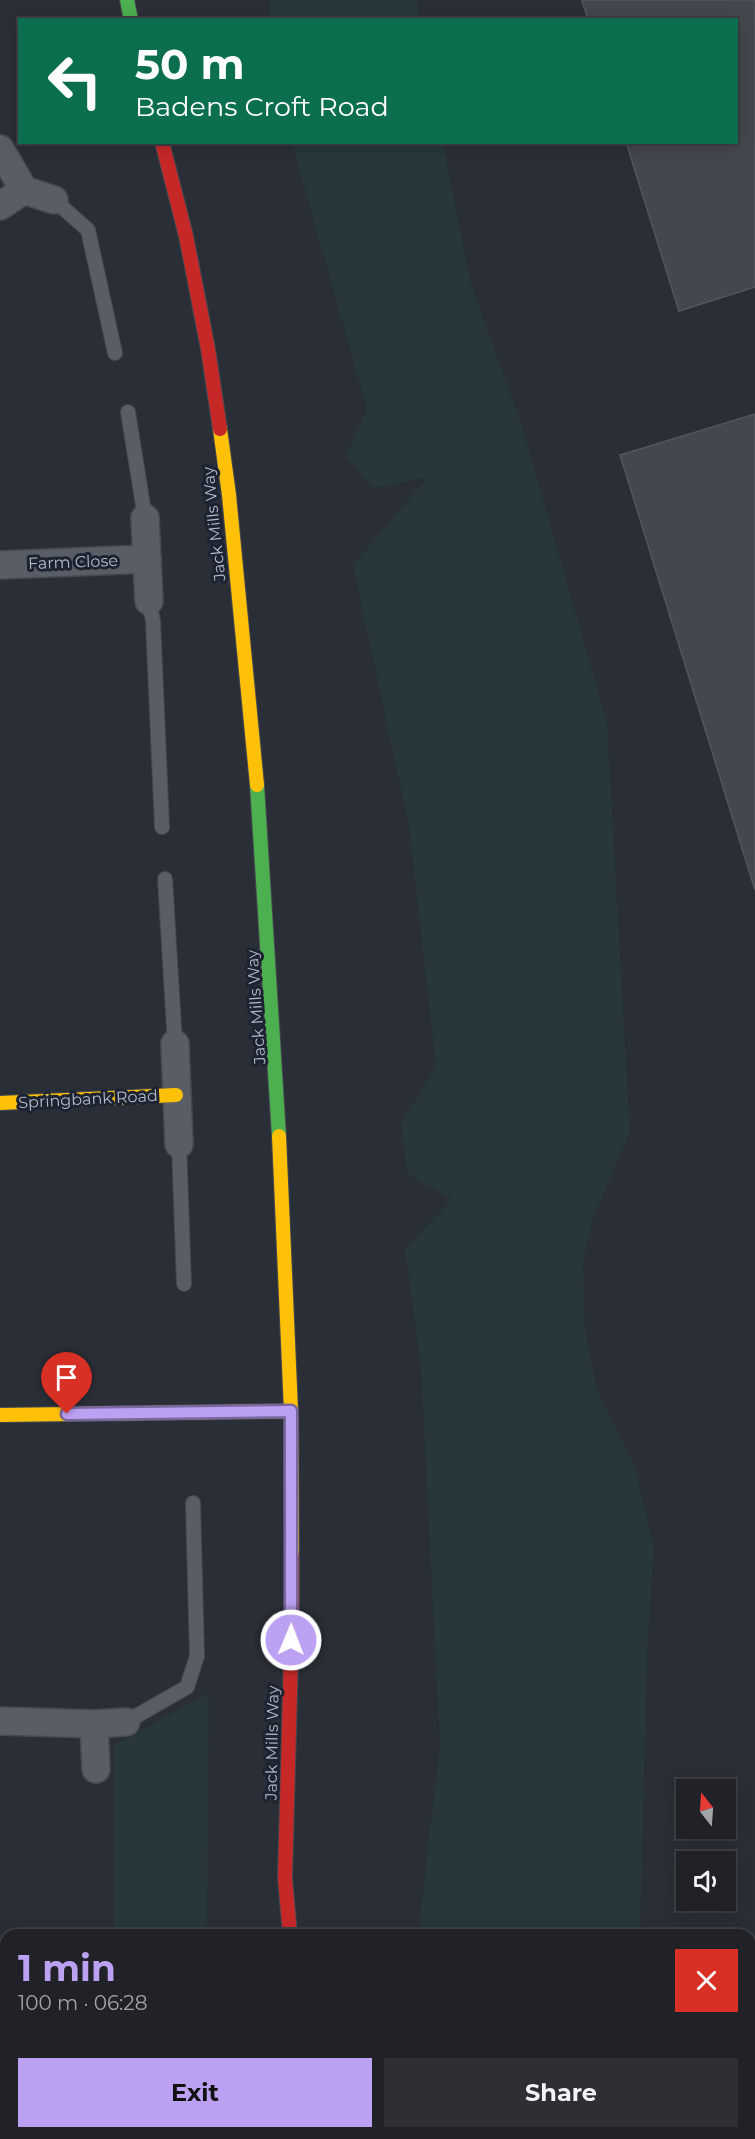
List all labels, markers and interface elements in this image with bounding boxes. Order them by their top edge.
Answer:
text: 50 m [135,38,244,90]
icon: left [36,42,114,120]
text: Badens Croft Road [135,90,389,123]
street label: Jack Mills Way [199,466,230,583]
street label: Farm Close [28,551,118,573]
street label: Jack Mills Way [242,949,270,1066]
street label: Springbank Road [18,1086,158,1112]
pin [41,1352,92,1414]
icon: arrive [50,1361,83,1394]
position arrow [259,1608,323,1672]
street label: Jack Mills Way [261,1685,283,1802]
north arrow [676,1779,736,1839]
map controls [676,1779,736,1911]
button: sound [676,1851,736,1911]
text: 1 min [18,1946,116,1990]
button: close [675,1949,738,2012]
text: 100 m · 06:28 [18,1991,147,2015]
button: Exit [18,2058,372,2127]
button: Share [384,2058,738,2127]

